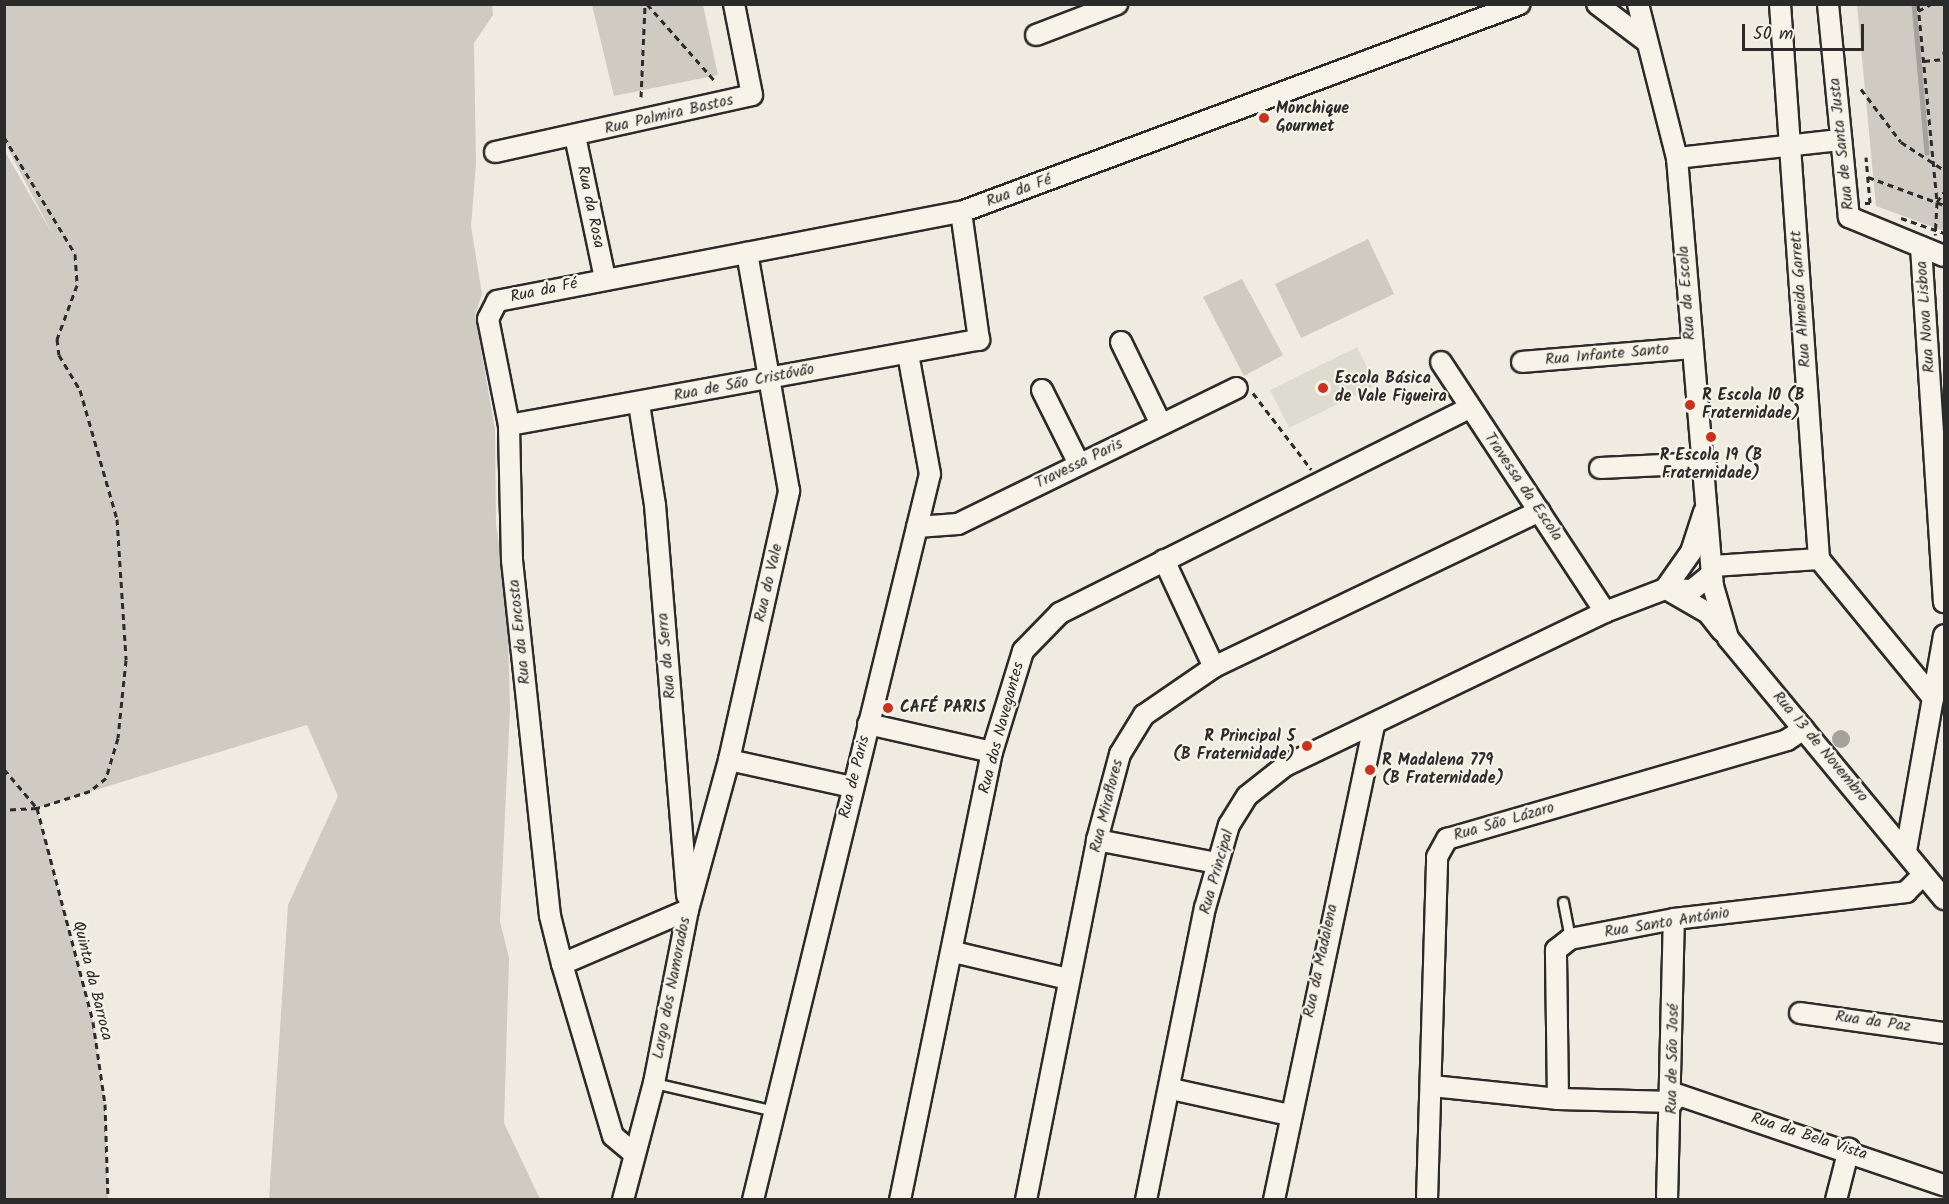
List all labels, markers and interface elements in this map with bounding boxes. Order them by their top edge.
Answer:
scale bar [1745,12,1866,50]
text: 50 m [1753,20,1793,49]
street label: Rua de Santa Justa [1826,77,1858,211]
street label: Rua Palmira Bastos [603,91,735,139]
place label: Monchique Gourmet [1276,99,1349,137]
marker: Monchique Gourmet [1257,111,1271,125]
street label: Rua da Rosa [572,164,608,250]
street label: Rua da Fé [984,170,1054,212]
street label: Rua Almeida Garrett [1787,230,1815,368]
street label: Rua da Escola [1674,245,1700,341]
street label: Rua Nova Lisboa [1913,260,1939,374]
street label: Rua da Fé [509,275,579,307]
street label: Rua Infante Santo [1544,340,1670,370]
street label: Rua de São Cristóvão [672,360,816,406]
place label: Escola Básica de Vale Figueira [1335,369,1447,407]
marker: Escola Básica de Vale Figueira [1316,381,1330,395]
place label: R Escola 10 (B Fraternidade) [1702,386,1805,424]
marker: R Escola 10 (B Fraternidade) [1683,398,1697,412]
street label: Travessa da Escola [1480,429,1566,545]
marker: R Escola 19 (B Fraternidade) [1704,430,1718,444]
street label: Travessa Paris [1032,435,1126,493]
place label: R Escola 19 (B Fraternidade) [1660,446,1762,484]
street label: Rua do Vale [751,542,787,624]
street label: Rua da Encosta [505,578,535,686]
street label: Rua da Serra [654,612,680,700]
street label: Rua dos Navegantes [975,660,1029,796]
street label: Rua 13 de Novembro [1768,688,1872,806]
place label: CAFÉ PARIS [900,698,986,718]
marker: CAFÉ PARIS [881,701,895,715]
place label: R Principal 5 (B Fraternidade) [1173,727,1295,765]
street label: Rua de Paris [835,734,875,820]
marker: R Principal 5 (B Fraternidade) [1300,739,1314,753]
place label: R Madalena 779 (B Fraternidade) [1382,751,1504,789]
street label: Rua Miraflores [1086,757,1128,855]
marker: R Madalena 779 (B Fraternidade) [1363,763,1377,777]
street label: Rua São Lázaro [1451,798,1557,846]
street label: Rua Principal [1196,827,1238,917]
street label: Rua da Madalena [1300,902,1342,1020]
street label: Rua Santo António [1603,904,1731,942]
street label: Largo dos Namorados [649,915,695,1061]
street label: Quinta da Barroca [68,919,116,1043]
street label: Rua de São José [1662,1003,1684,1115]
street label: Rua da Paz [1834,1007,1912,1037]
street label: Rua da Bela Vista [1749,1109,1869,1165]

